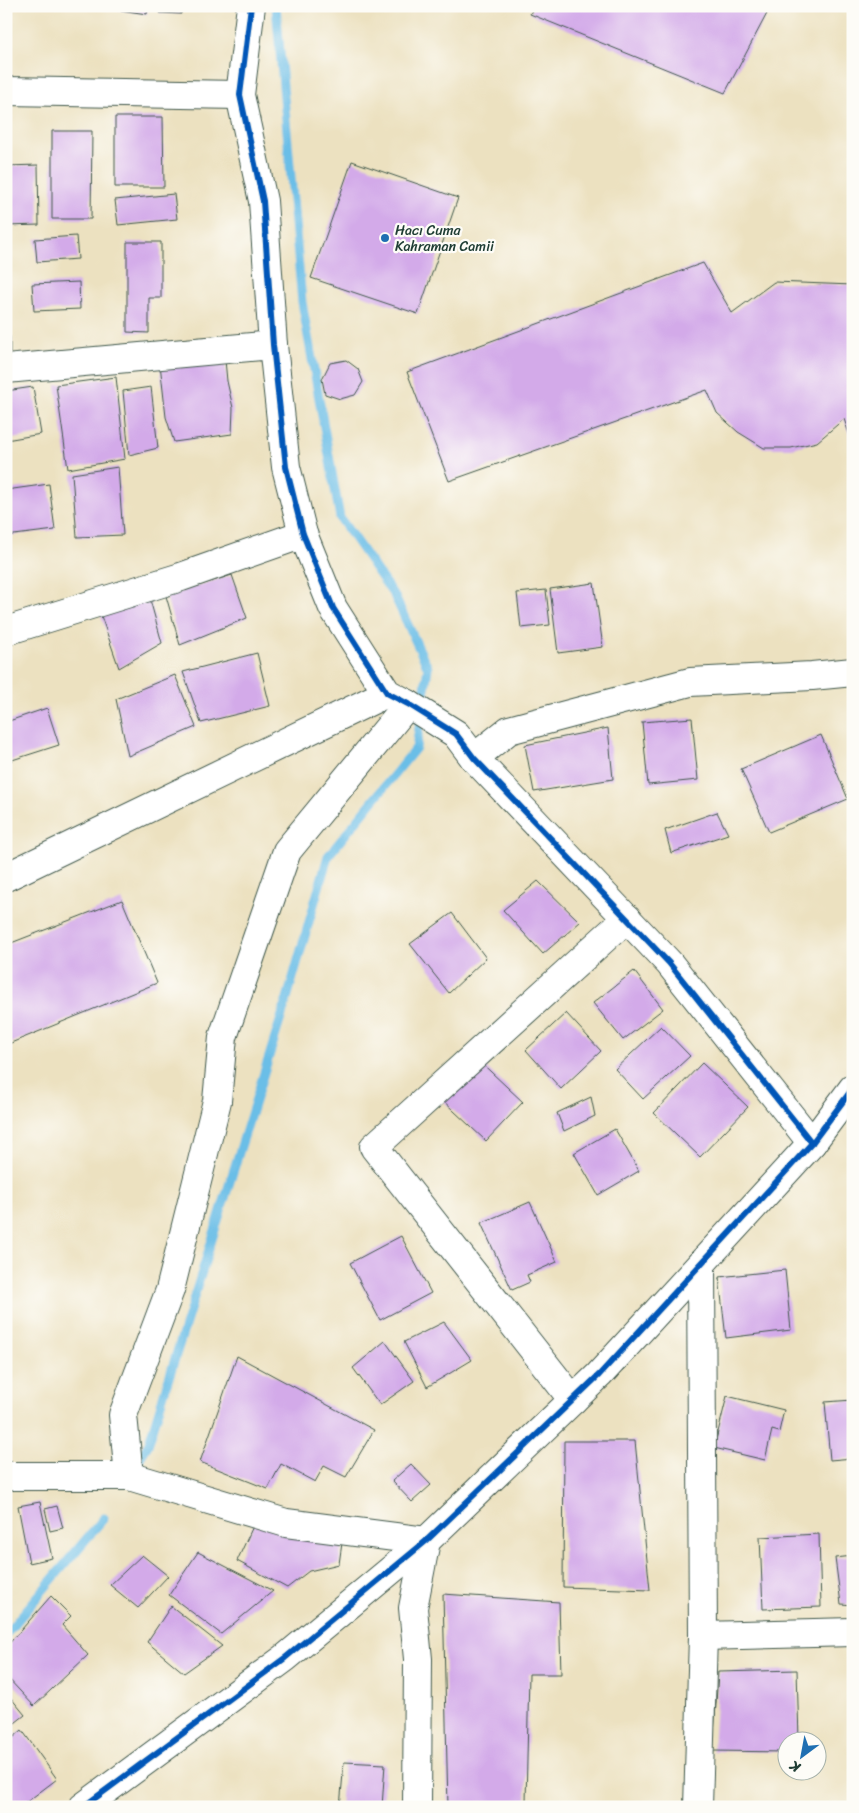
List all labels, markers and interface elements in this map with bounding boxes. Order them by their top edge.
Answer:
place label: Hacı Cuma Kahraman Camii [395,218,495,259]
marker: Hacı Cuma Kahraman Camii [379,232,391,244]
north arrow [776,1730,826,1780]
text: K [784,1753,806,1780]

